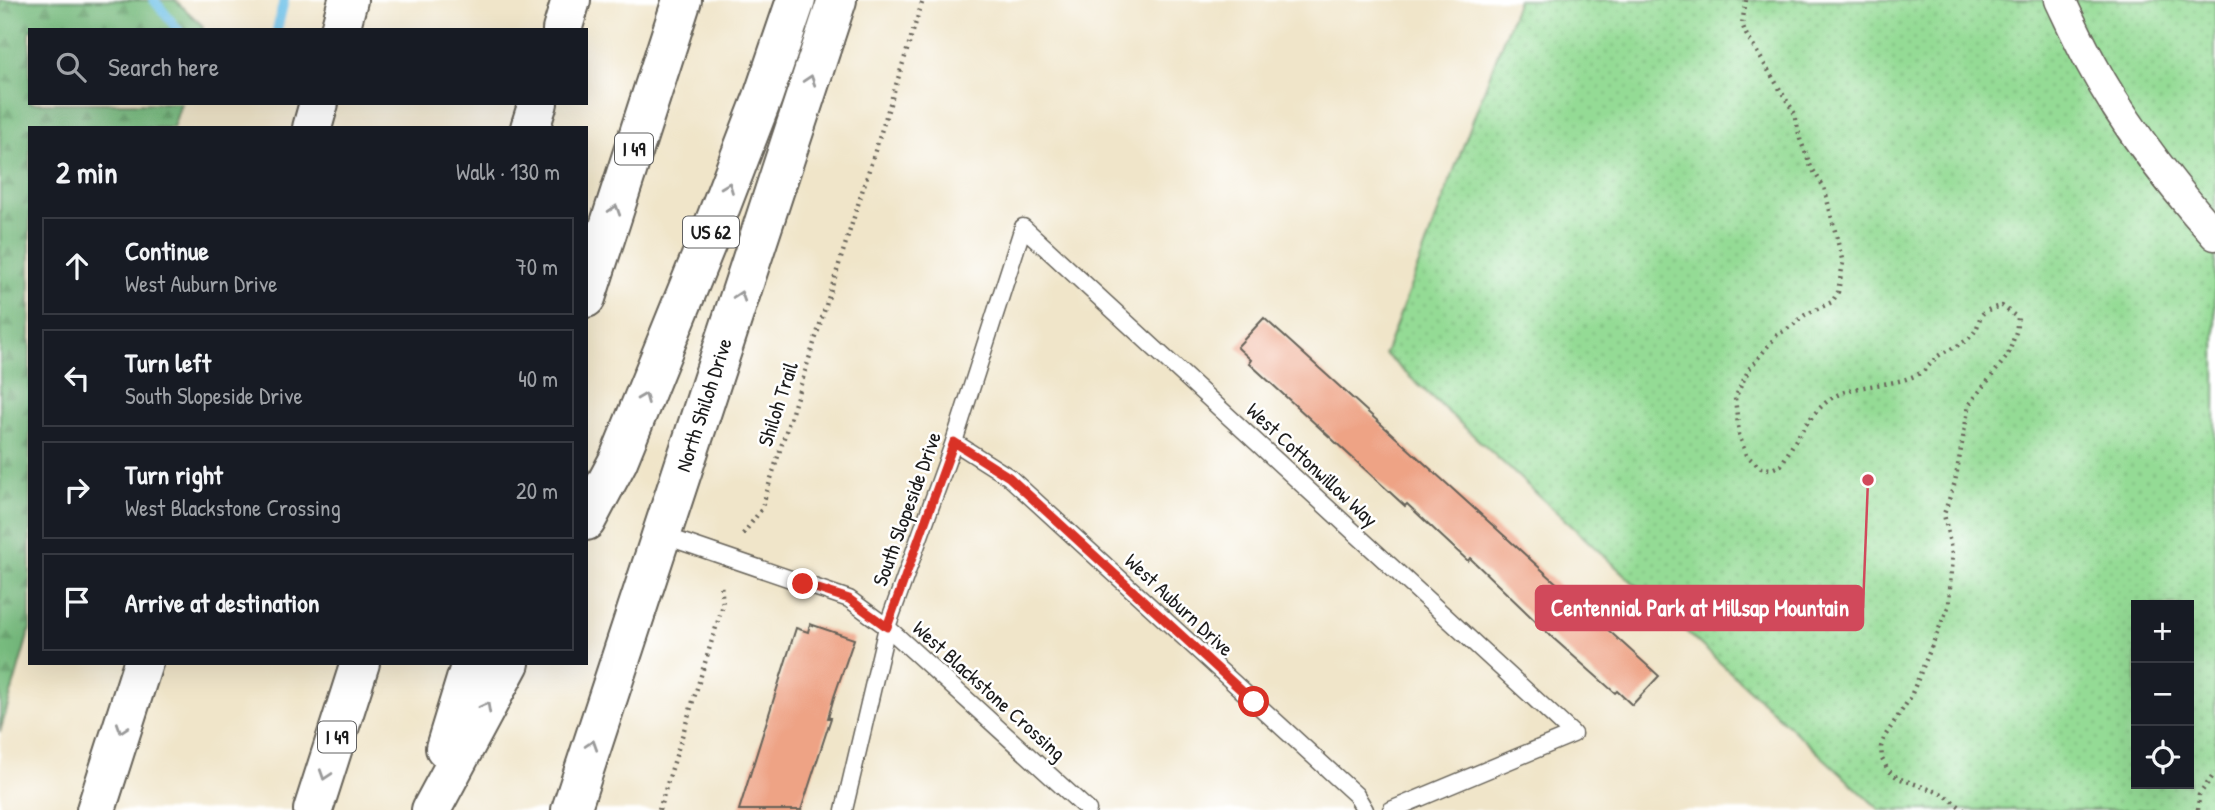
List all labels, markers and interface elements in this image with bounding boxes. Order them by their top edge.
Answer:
search box [28,28,588,105]
icon: search [52,48,90,86]
text: Search here [108,49,219,84]
one-way arrow [802,74,817,86]
road number: I 49 [615,134,653,164]
text: 2 min [56,152,118,192]
text: Walk · 130 m [456,156,560,187]
one-way arrow [720,181,734,193]
one-way arrow [606,204,621,216]
road number: US 62 [683,216,739,248]
text: Continue [125,233,209,268]
icon: ahead [58,247,96,285]
text: 70 m [515,251,558,282]
text: West Auburn Drive [125,268,277,299]
one-way arrow [732,291,746,303]
street label: North Shiloh Drive [668,334,739,475]
text: Turn left [125,345,211,380]
street label: Shiloh Trail [750,357,805,450]
icon: left [58,359,96,397]
text: 40 m [518,363,558,394]
text: South Slopeside Drive [125,380,303,411]
one-way arrow [635,393,649,405]
street label: West Cottonwillow Way [1240,396,1385,533]
street label: South Slopeside Drive [865,428,948,590]
text: Turn right [125,457,223,492]
icon: right [58,471,96,509]
text: 20 m [516,475,558,506]
text: West Blackstone Crossing [125,492,341,523]
street label: West Auburn Drive [1119,547,1240,663]
route end [787,568,818,599]
icon: arrive [58,583,96,621]
text: Arrive at destination [125,585,320,620]
callout: Centennial Park at Millsap Mountain [1536,586,1863,630]
text: Centennial Park at Millsap Mountain [1551,592,1849,624]
map controls [2131,600,2194,789]
button: + [2131,600,2194,663]
street label: West Blackstone Crossing [906,614,1072,767]
button: − [2131,663,2194,726]
route start [1238,686,1269,717]
one-way arrow [478,701,492,714]
one-way arrow [116,722,130,734]
road number: I 49 [318,722,356,752]
button: locate [2131,726,2194,789]
one-way arrow [584,740,598,752]
one-way arrow [318,769,333,781]

